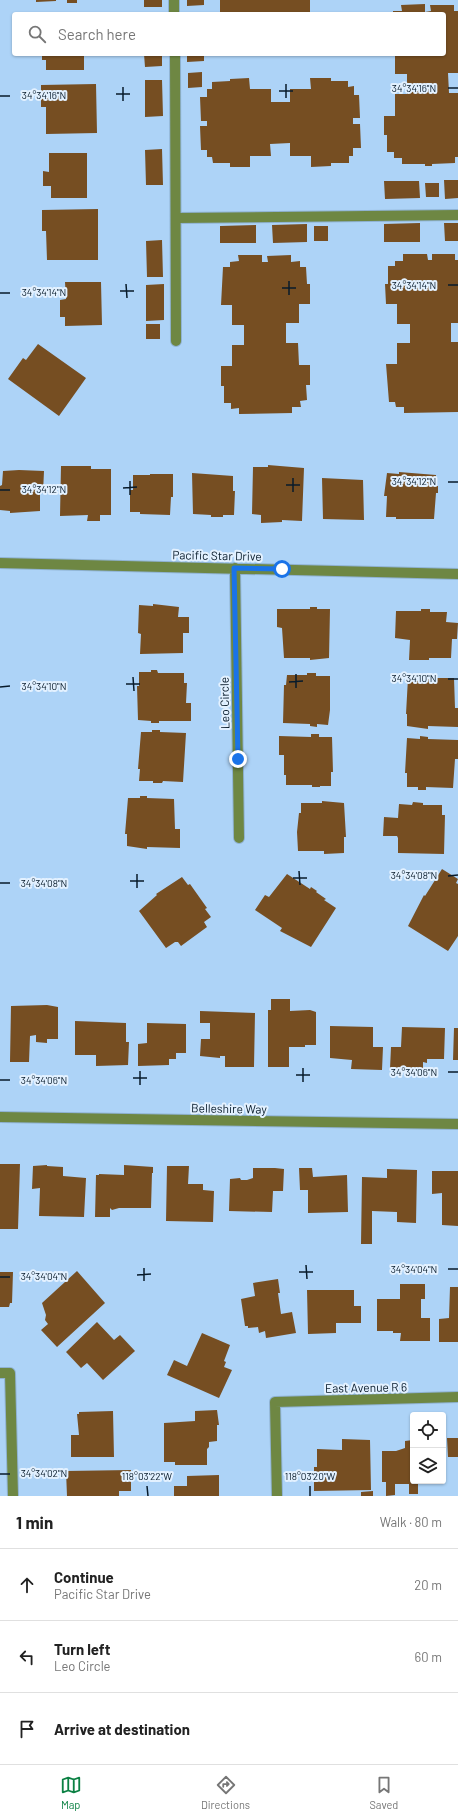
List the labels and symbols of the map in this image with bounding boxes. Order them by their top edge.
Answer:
text: 34°34'16"N [392,82,436,94]
text: 34°34'16"N [22,89,66,101]
text: 34°34'14"N [392,279,436,291]
text: 34°34'14"N [22,286,66,298]
text: 34°34'12"N [392,475,436,487]
text: 34°34'12"N [22,483,66,495]
street label: Pacific Star Drive [172,547,262,563]
route start [273,560,291,578]
text: 34°34'10"N [392,672,436,684]
street label: Leo Circle [217,677,231,729]
text: 34°34'10"N [22,680,66,692]
route end [229,750,247,768]
text: 34°34'08"N [391,869,437,881]
text: 34°34'08"N [21,877,67,889]
text: 34°34'06"N [391,1066,437,1078]
text: 34°34'06"N [21,1074,67,1086]
street label: Belleshire Way [191,1100,267,1116]
text: 34°34'04"N [391,1263,437,1275]
text: 34°34'04"N [21,1270,67,1282]
street label: East Avenue R 6 [325,1379,407,1395]
text: 34°34'02"N [21,1467,67,1479]
text: 118°03'22"W [122,1470,172,1482]
text: 118°03'20"W [285,1470,336,1482]

